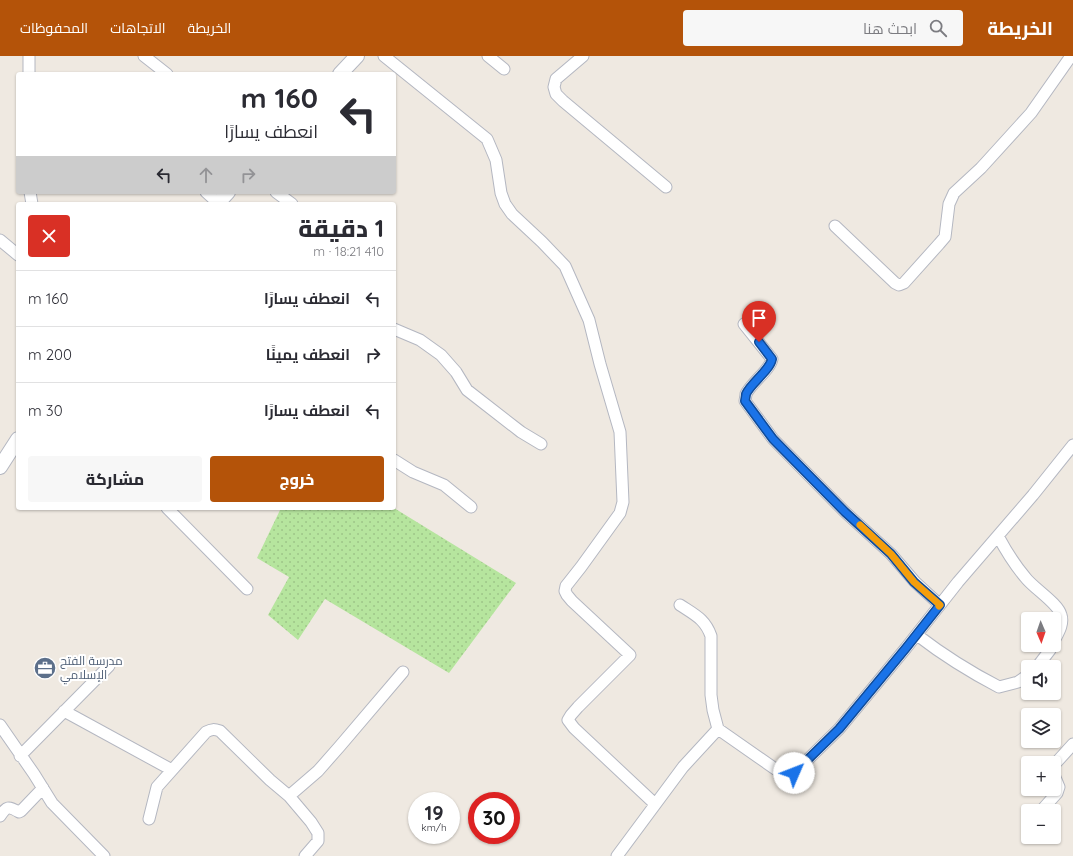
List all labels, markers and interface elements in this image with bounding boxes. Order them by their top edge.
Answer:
search box [683,10,963,46]
text: الخريطة [987,16,1053,40]
icon: search [927,17,949,39]
text: المحفوظات [20,19,88,37]
text: الاتجاهات [110,19,166,37]
text: الخريطة [188,19,231,37]
text: ابحث هنا [863,19,917,38]
text: 160 m [241,80,318,115]
icon: left [332,88,384,140]
text: انعطف يسارًا [224,120,318,143]
icon: left [153,164,175,186]
icon: ahead [195,164,217,186]
icon: right [237,164,259,186]
text: 1 دقيقة [298,213,384,243]
button: close [28,215,70,257]
text: 410 m · 18:21 [313,243,384,259]
icon: left [362,288,384,310]
text: 160 m [28,289,68,308]
text: انعطف يسارًا [264,289,350,308]
pin [742,301,776,342]
icon: arrive [748,307,770,329]
icon: right [362,344,384,366]
text: 200 m [28,345,72,364]
text: انعطف يمينًا [266,345,350,364]
icon: left [362,400,384,422]
text: 30 m [28,401,63,420]
text: انعطف يسارًا [264,401,350,420]
button: مشاركة [28,456,202,502]
button: خروج [210,456,384,502]
north arrow [1021,612,1061,652]
map controls [1021,612,1061,844]
place label: مدرسة الفتح الإسلامي [60,653,123,685]
office icon: مدرسة الفتح الإسلامي [32,655,58,681]
button: sound [1021,660,1061,700]
button: layers [1021,708,1061,748]
position arrow [773,752,815,794]
button: + [1021,756,1061,796]
speed limit sign: 30 [468,792,520,844]
text: 19 [424,800,444,825]
button: − [1021,804,1061,844]
text: km/h [421,821,447,834]

